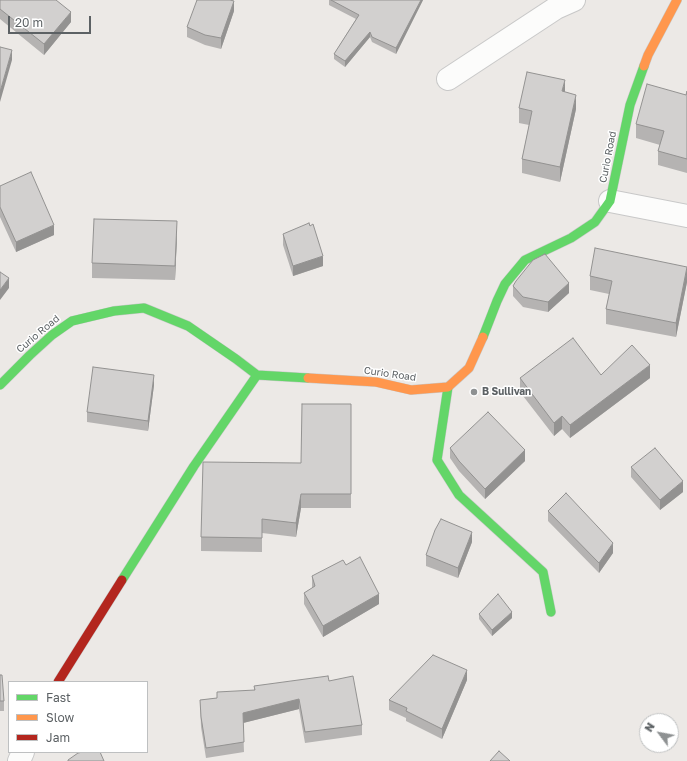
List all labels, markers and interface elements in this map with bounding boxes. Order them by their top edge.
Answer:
scale bar [10,8,93,34]
text: 20 m [15,15,43,30]
street label: Curio Road [597,130,619,184]
street label: Curio Road [14,313,62,355]
street label: Curio Road [363,364,417,384]
place label: B Sullivan [482,386,531,398]
marker: B Sullivan [469,387,479,397]
legend [8,681,148,753]
text: Fast [46,690,71,705]
text: Slow [46,710,74,725]
north arrow [639,713,679,753]
text: N [642,720,657,734]
text: Jam [46,730,70,745]

